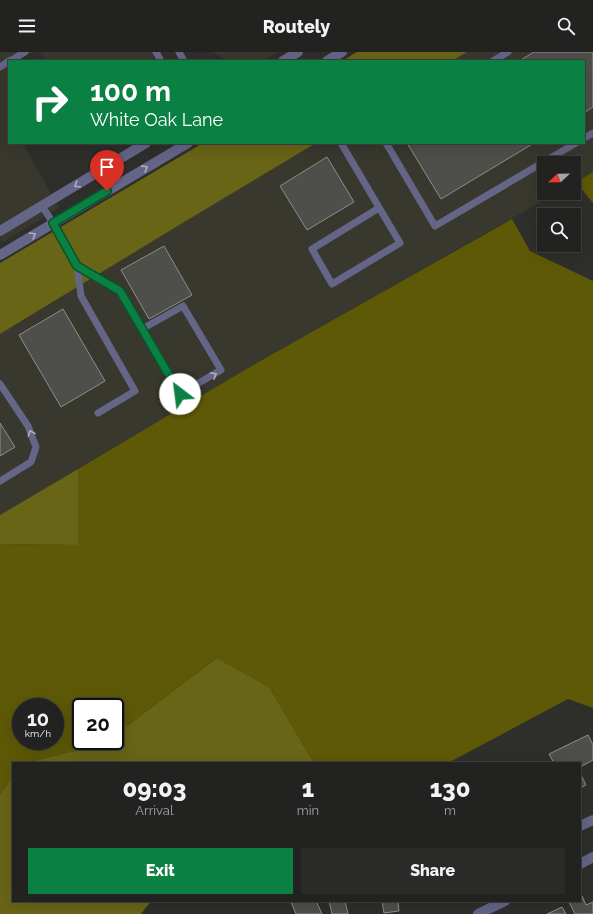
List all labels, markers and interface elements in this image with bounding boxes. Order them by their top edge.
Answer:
icon: menu [16,15,38,37]
icon: search [555,15,577,37]
text: Routely [263,16,330,37]
text: 100 m [90,75,171,108]
icon: right [24,76,76,128]
text: White Oak Lane [90,109,223,130]
pin [90,150,124,191]
icon: arrive [96,156,118,178]
north arrow [537,156,581,200]
map controls [537,156,581,252]
one-way arrow [141,166,148,173]
one-way arrow [74,180,81,187]
button: search [537,208,581,252]
one-way arrow [29,232,37,239]
one-way arrow [210,372,217,379]
position arrow [159,373,201,415]
one-way arrow [27,430,36,437]
speed limit sign: 20 [72,698,124,750]
text: 10 [27,707,49,731]
text: km/h [25,728,51,739]
text: 09:03 [122,774,186,803]
text: 1 [302,774,314,803]
text: 130 [430,774,471,803]
text: Arrival [135,803,173,818]
text: min [297,803,319,818]
text: m [444,803,456,818]
button: Exit [28,848,293,894]
button: Share [301,848,565,894]

